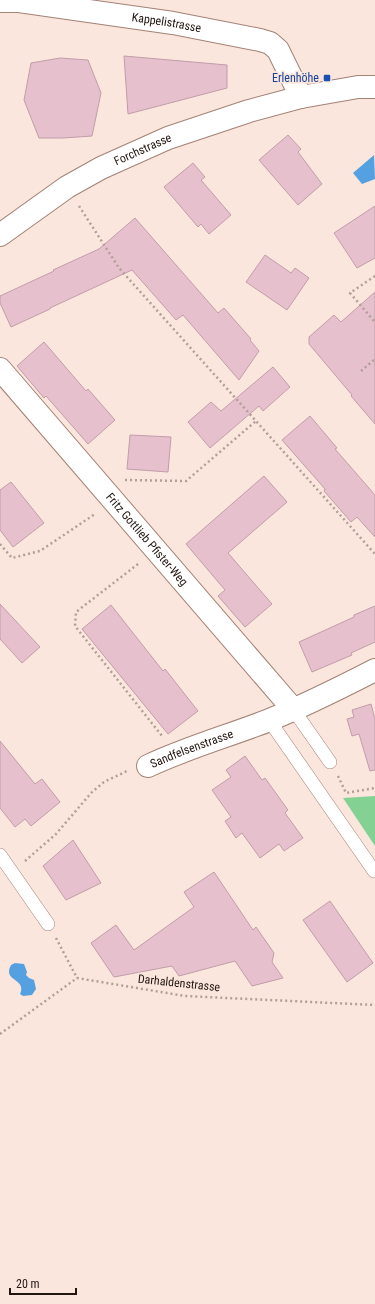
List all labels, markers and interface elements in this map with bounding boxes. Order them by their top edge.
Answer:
street label: Kappelistrasse [131,10,203,35]
place label: Erlenhöhe [272,71,319,85]
marker: Erlenhöhe [322,73,332,83]
street label: Forchstrasse [112,130,173,168]
street label: Fritz Gottlieb Pfister-Weg [103,490,191,589]
street label: Sandfelsenstrasse [148,727,235,771]
street label: Darhaldenstrasse [137,972,221,994]
scale bar [10,1270,76,1296]
text: 20 m [16,1277,40,1291]

